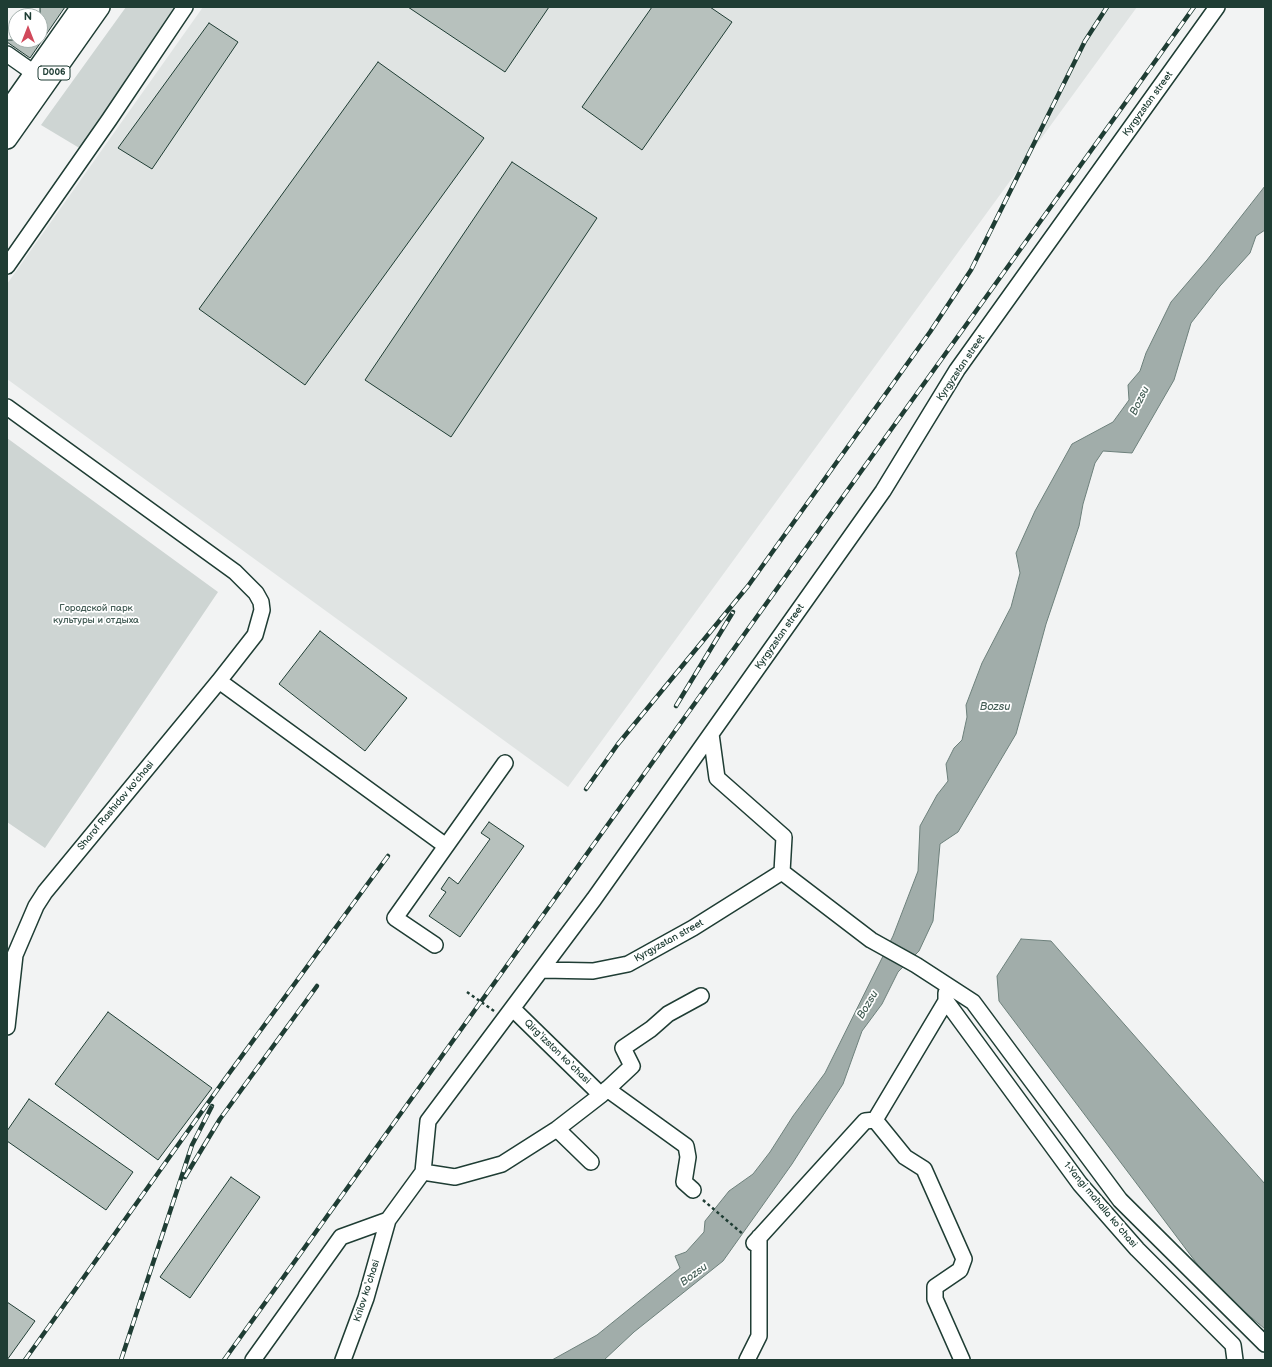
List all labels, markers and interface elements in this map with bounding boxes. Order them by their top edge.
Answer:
north arrow [8,8,48,48]
text: N [24,10,32,23]
road number: D006 [38,66,70,80]
street label: Kyrgyzstan street [1120,69,1176,139]
street label: Kyrgyzstan street [934,333,988,403]
water label: Bozsu [1127,384,1153,418]
park label: Городской парк культуры и отдыха [53,602,139,626]
street label: Kyrgyzstan street [753,602,807,672]
water label: Bozsu [980,700,1010,714]
street label: Sharof Rashidov ko'chasi [75,759,157,853]
street label: Kyrgyzstan street [632,917,706,965]
water label: Bozsu [854,988,882,1022]
street label: Qirg‘izston ko‘chasi [521,1017,593,1087]
street label: 1-Yangi mahalla ko‘chasi [1061,1160,1139,1250]
street label: Krilov ko‘chasi [351,1258,383,1324]
water label: Bozsu [678,1261,710,1289]

